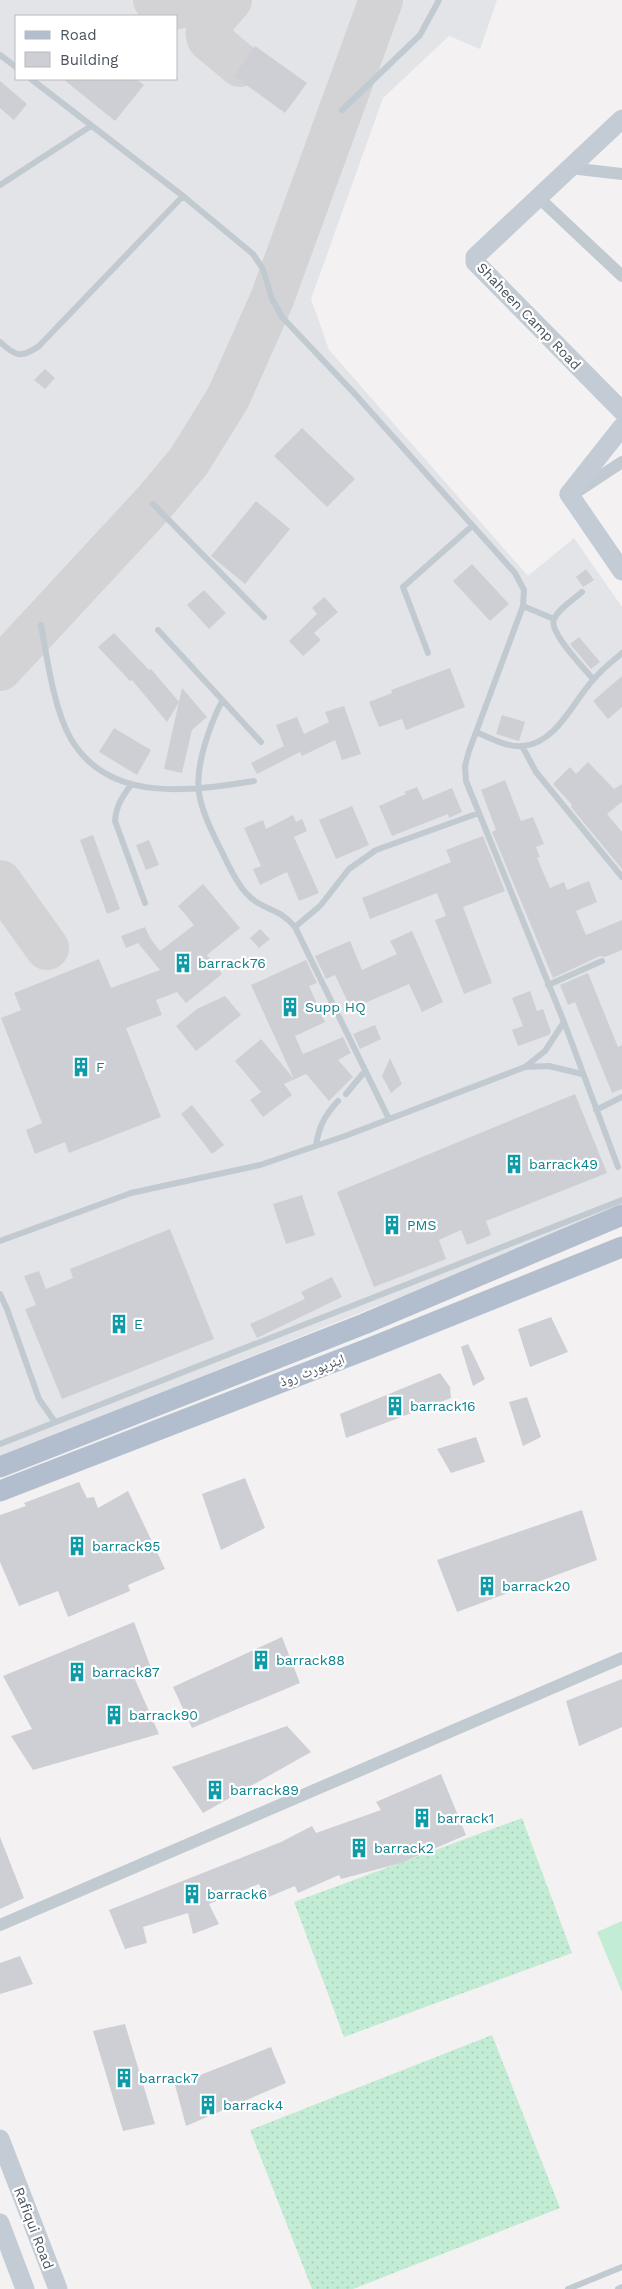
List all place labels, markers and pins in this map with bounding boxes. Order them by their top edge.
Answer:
building icon: barrack76 [172,952,194,974]
place label: barrack76 [198,955,266,971]
building icon: Supp HQ [279,996,301,1018]
place label: Supp HQ [305,999,366,1015]
building icon: F [70,1056,92,1078]
place label: F [96,1059,105,1075]
building icon: barrack49 [503,1153,525,1175]
place label: barrack49 [529,1156,598,1172]
building icon: PMS [381,1214,403,1236]
place label: PMS [407,1217,436,1233]
building icon: E [108,1313,130,1335]
place label: E [134,1316,143,1332]
building icon: barrack16 [384,1395,406,1417]
place label: barrack16 [410,1398,476,1414]
building icon: barrack95 [66,1535,88,1557]
place label: barrack95 [92,1538,160,1554]
building icon: barrack20 [476,1575,498,1597]
place label: barrack20 [502,1578,571,1594]
building icon: barrack88 [250,1649,272,1671]
place label: barrack88 [276,1652,345,1668]
building icon: barrack87 [66,1661,88,1683]
place label: barrack87 [92,1664,160,1680]
building icon: barrack90 [103,1704,125,1726]
place label: barrack90 [129,1707,198,1723]
building icon: barrack89 [204,1779,226,1801]
place label: barrack89 [230,1782,299,1798]
building icon: barrack1 [411,1807,433,1829]
place label: barrack1 [437,1810,494,1826]
building icon: barrack2 [348,1837,370,1859]
place label: barrack2 [374,1840,434,1856]
building icon: barrack6 [181,1883,203,1905]
place label: barrack6 [207,1886,267,1902]
building icon: barrack7 [113,2067,135,2089]
place label: barrack7 [139,2070,199,2086]
building icon: barrack4 [197,2094,219,2116]
place label: barrack4 [223,2097,283,2113]

